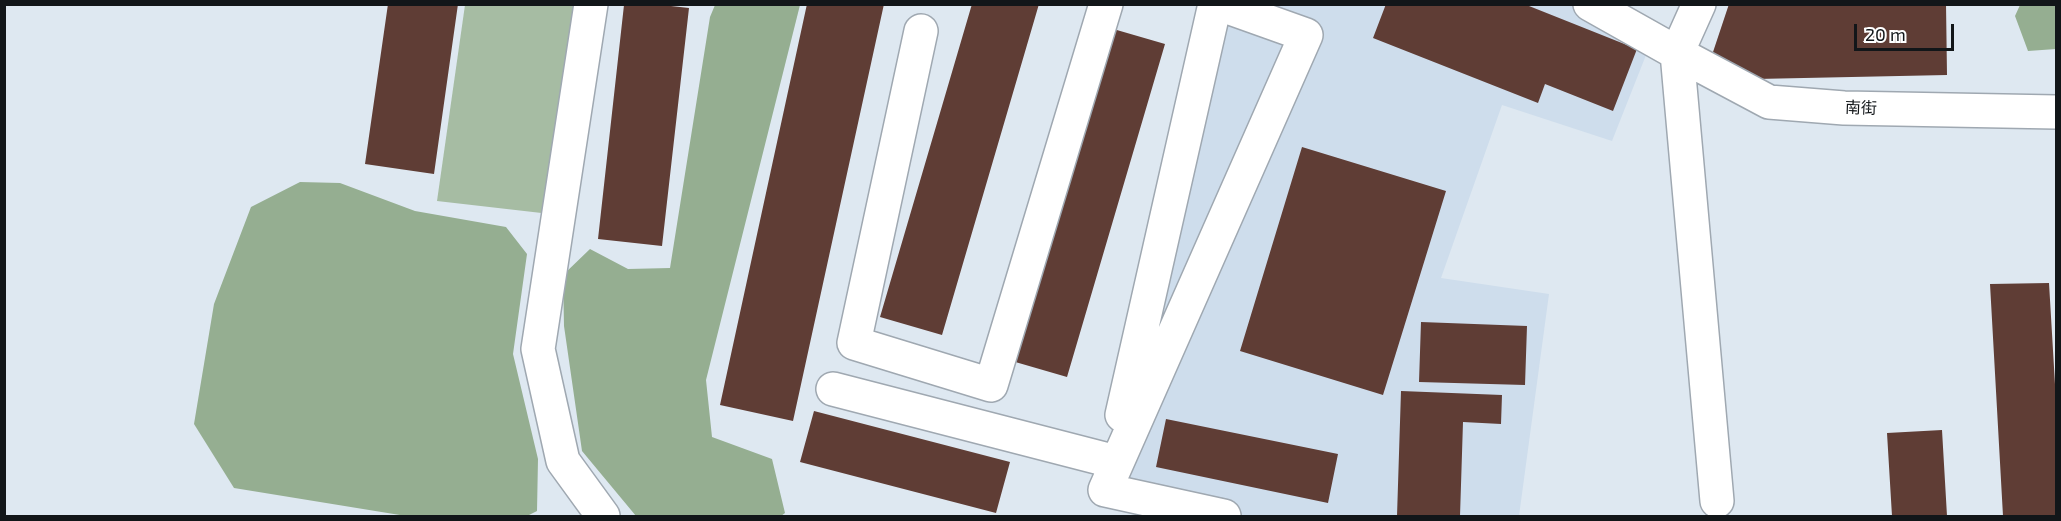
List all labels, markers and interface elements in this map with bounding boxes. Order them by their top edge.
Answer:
scale bar [1857,12,1958,50]
text: 20 m [1865,23,1906,45]
street label: 南街 [1845,98,1877,118]

